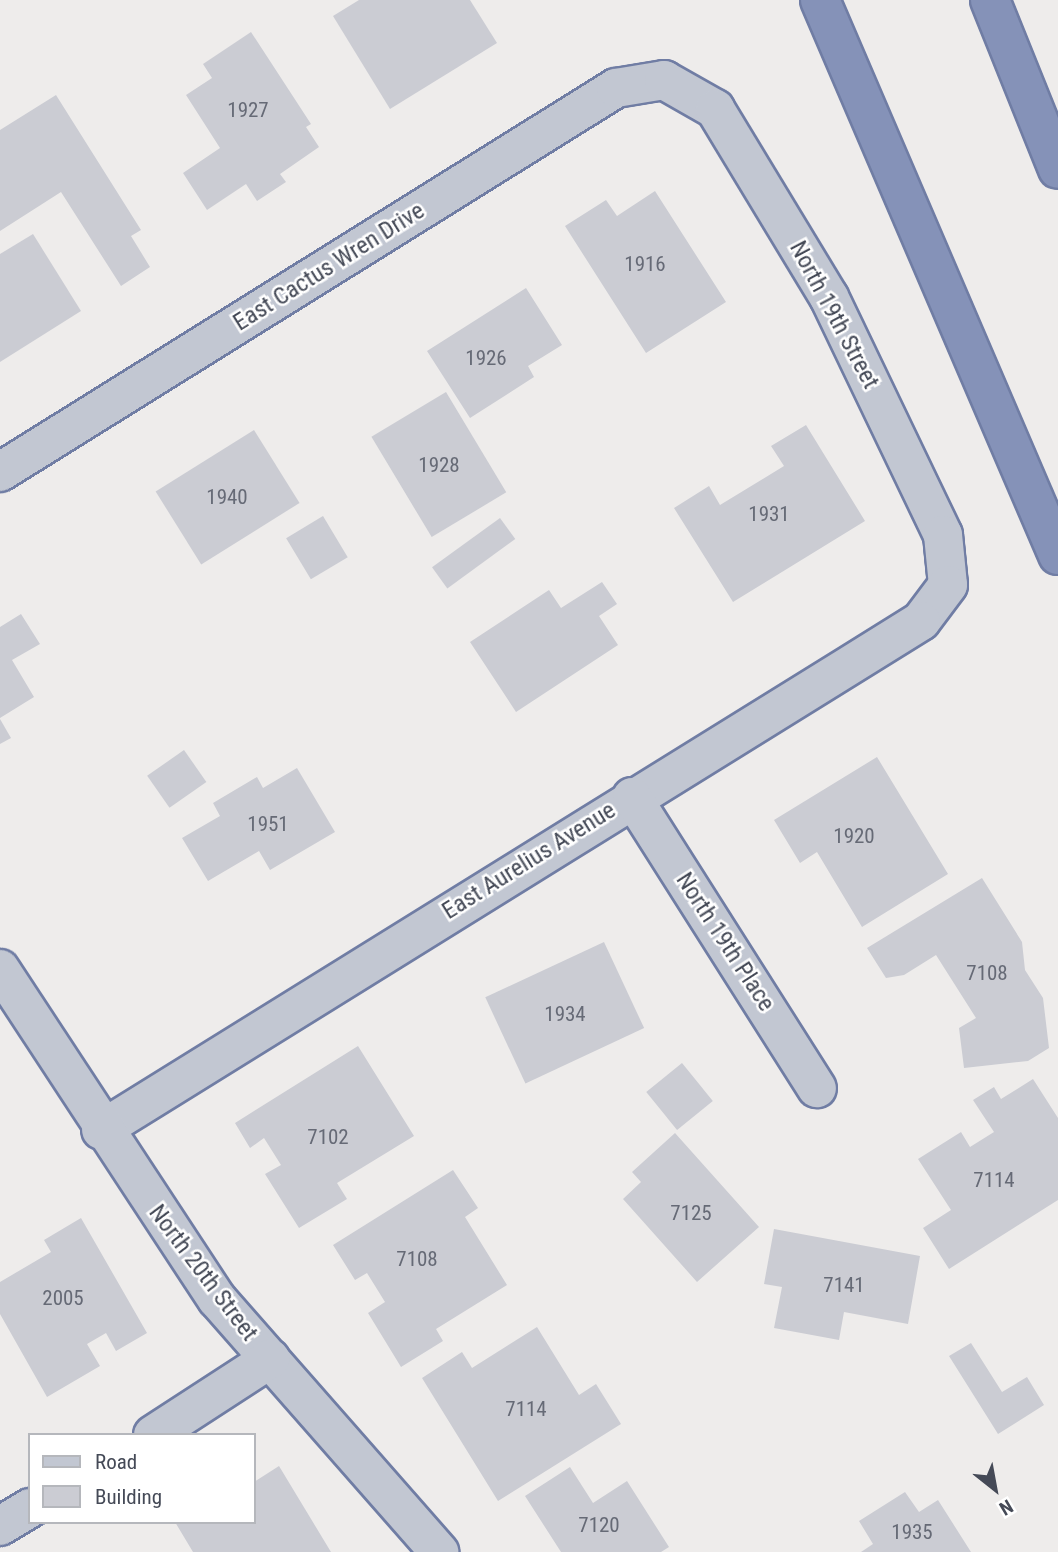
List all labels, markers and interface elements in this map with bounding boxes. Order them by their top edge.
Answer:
house number: 1927 [227,97,269,123]
street label: East Cactus Wren Drive [228,197,430,337]
street label: North 19th Street [783,236,885,394]
house number: 1916 [624,251,666,277]
house number: 1926 [465,345,507,371]
house number: 1928 [418,452,460,478]
house number: 1940 [206,484,248,510]
house number: 1931 [748,501,790,527]
street label: East Aurelius Avenue [437,796,621,926]
house number: 1951 [247,811,289,837]
house number: 1920 [833,823,875,849]
street label: North 19th Place [669,867,781,1017]
house number: 7108 [966,960,1008,986]
house number: 1934 [544,1001,586,1027]
house number: 7102 [307,1124,349,1150]
house number: 7114 [973,1167,1015,1193]
street label: North 20th Street [142,1199,264,1347]
house number: 7125 [670,1200,712,1226]
house number: 7108 [396,1246,438,1272]
house number: 7141 [823,1272,865,1298]
house number: 2005 [42,1285,84,1311]
house number: 7114 [505,1396,547,1422]
legend [28,1433,256,1524]
text: Road [95,1450,137,1474]
north arrow [960,1454,1030,1524]
text: Building [95,1485,162,1509]
text: N [995,1495,1017,1520]
house number: 7120 [578,1512,620,1538]
house number: 1935 [891,1519,933,1545]

